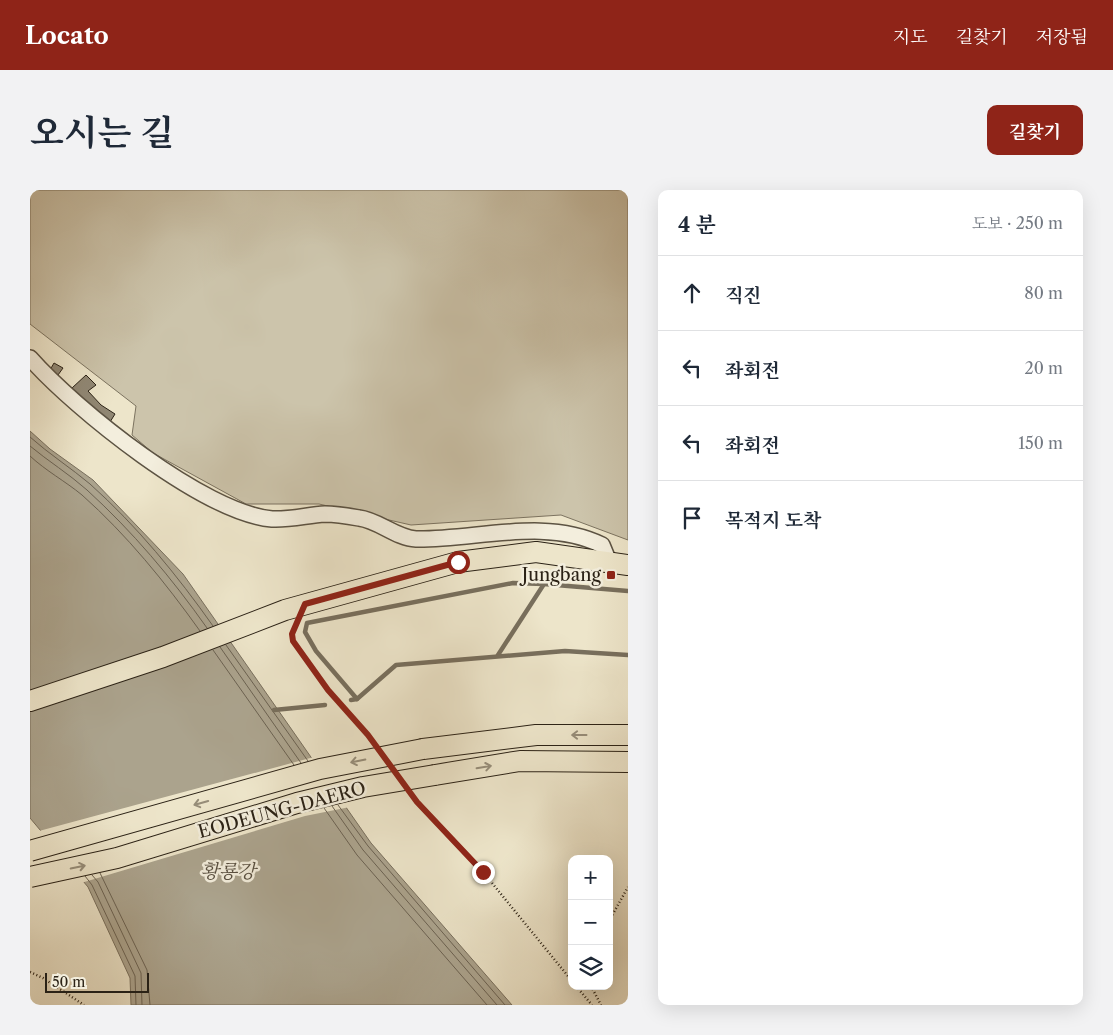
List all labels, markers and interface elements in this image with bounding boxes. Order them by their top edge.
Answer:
text: Locato [25,21,109,50]
text: 지도 [893,26,928,48]
text: 길찾기 [956,26,1008,48]
text: 저장됨 [1036,26,1088,48]
button: 길찾기 [987,105,1083,155]
text: 오시는 길 [30,111,174,154]
text: 4 분 [678,212,716,237]
text: 도보 · 250 m [972,213,1063,233]
icon: ahead [678,279,706,307]
text: 80 m [1024,283,1063,303]
text: 직진 [725,284,762,307]
icon: left [678,354,706,382]
text: 20 m [1024,358,1063,378]
text: 좌회전 [725,359,780,382]
icon: left [678,429,706,457]
text: 150 m [1018,433,1063,453]
text: 좌회전 [725,434,780,457]
icon: arrive [678,504,706,532]
text: 목적지 도착 [725,509,822,532]
route start [447,551,470,574]
place label: Jungbang [519,564,601,586]
marker: Jungbang [605,569,617,581]
one-way arrow [572,730,588,740]
one-way arrow [350,757,366,767]
one-way arrow [475,761,491,771]
street label: EODEUNG-DAERO [196,777,368,843]
one-way arrow [193,799,209,809]
map controls [568,855,613,990]
button: + [568,855,613,900]
water label: 황룡강 [200,860,258,883]
one-way arrow [69,861,85,871]
route end [472,861,495,884]
button: − [568,900,613,945]
button: layers [568,945,613,990]
scale bar [45,970,149,993]
text: 50 m [52,973,85,991]

